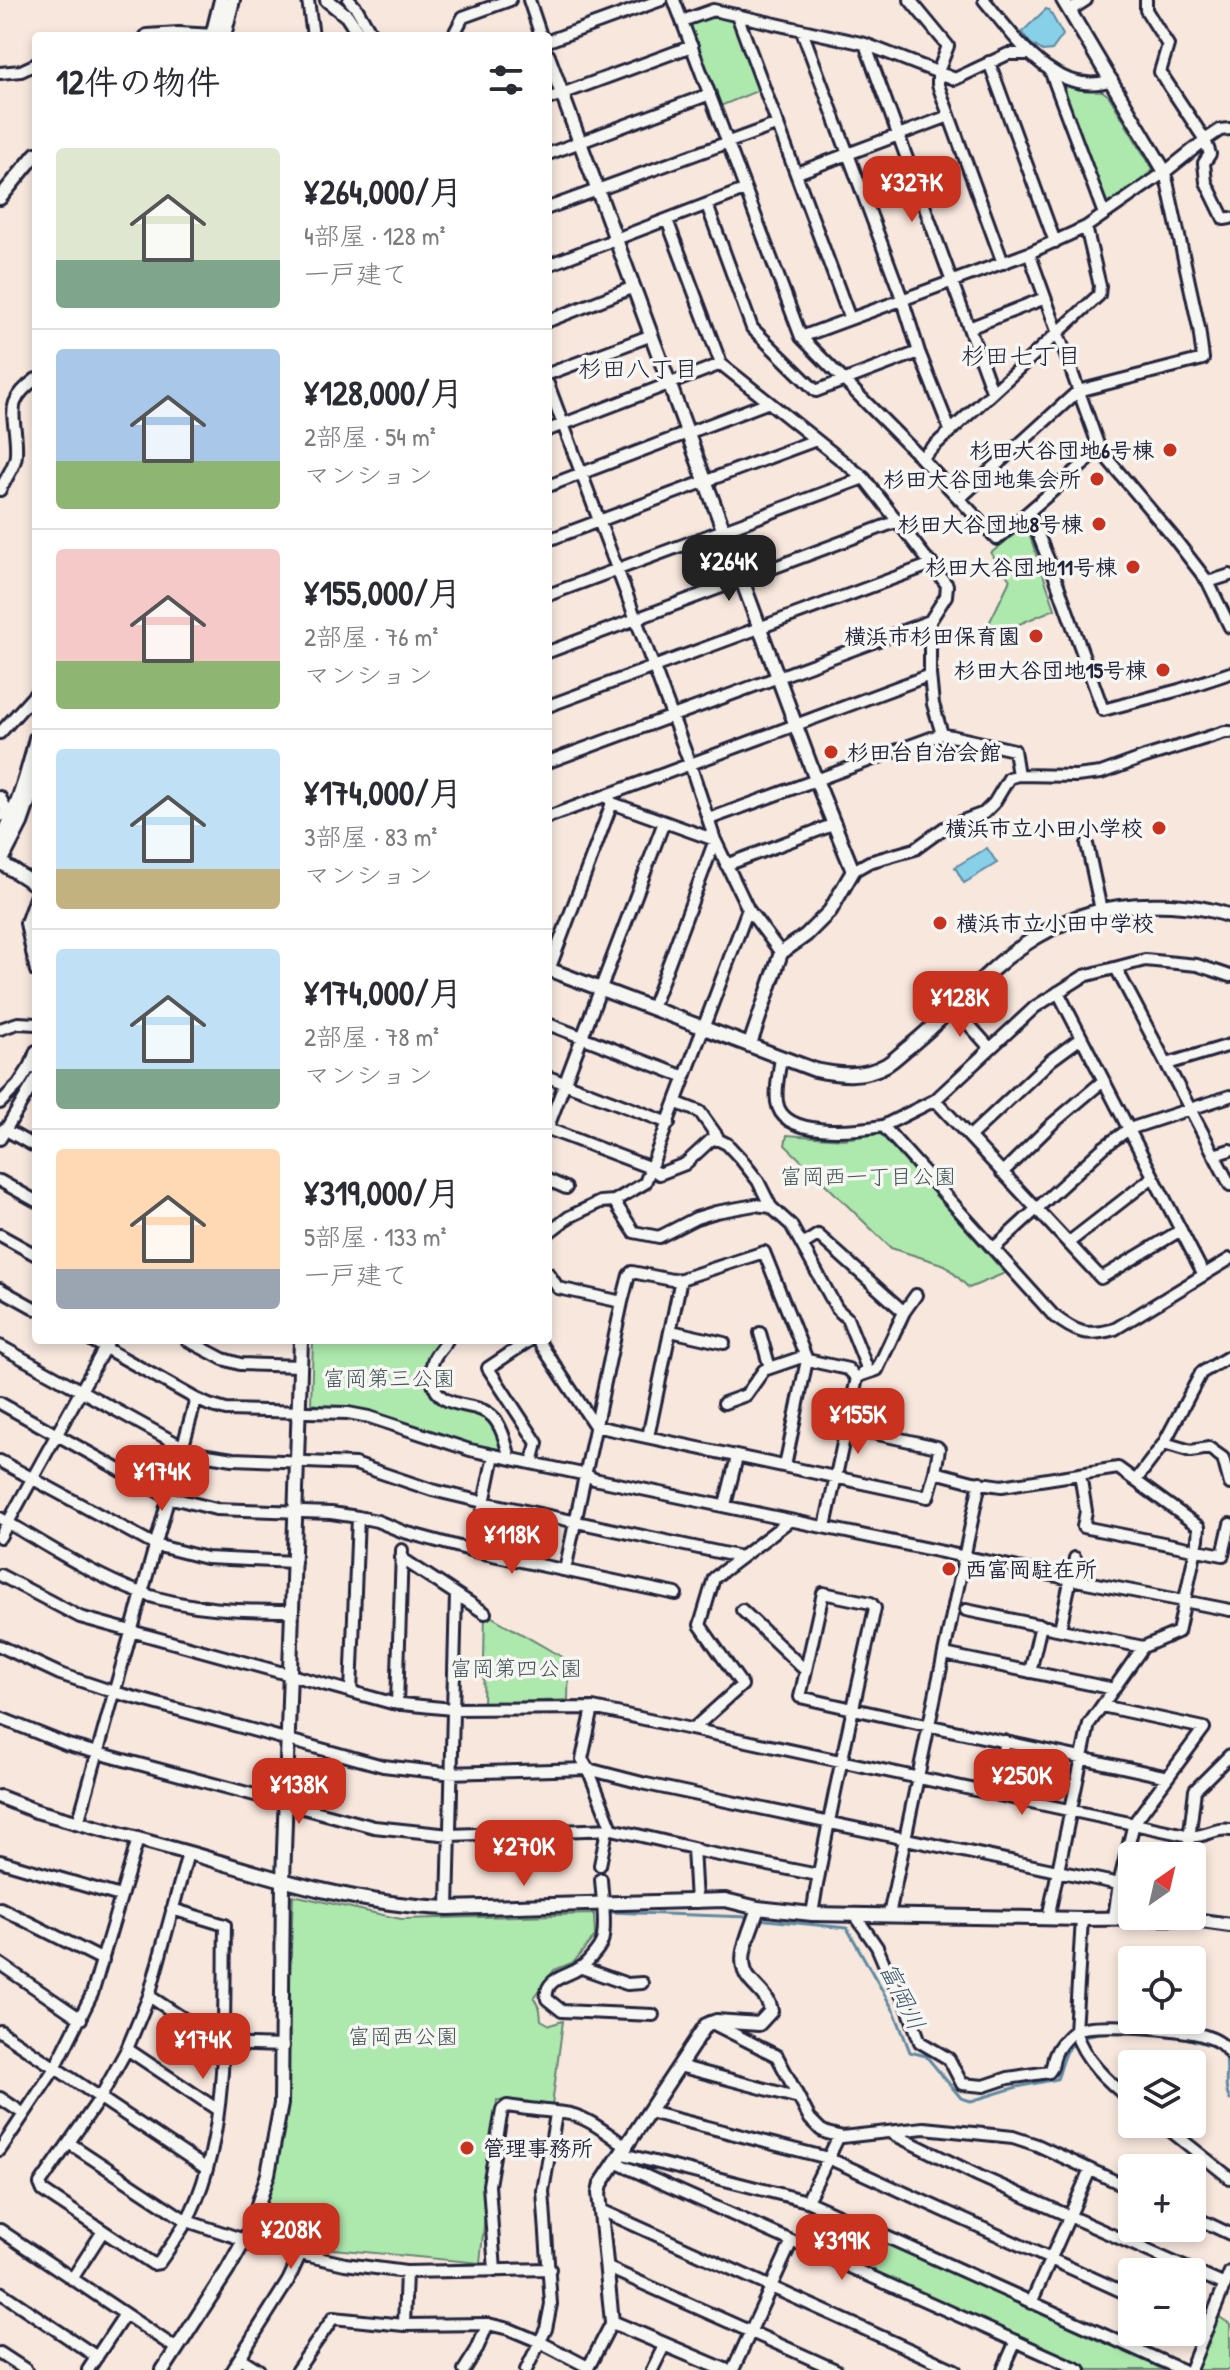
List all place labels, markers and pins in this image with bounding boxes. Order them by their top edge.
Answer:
pin: ¥327K [856,156,968,224]
place label: 杉田大谷団地6号棟 [969,435,1154,465]
marker: 杉田大谷団地6号棟 [1161,441,1179,459]
place label: 杉田大谷団地集会所 [883,464,1081,494]
marker: 杉田大谷団地集会所 [1088,470,1106,488]
place label: 杉田大谷団地8号棟 [897,509,1083,539]
marker: 杉田大谷団地8号棟 [1090,515,1108,533]
pin: ¥264K [673,535,785,603]
place label: 杉田大谷団地11号棟 [925,552,1117,582]
marker: 杉田大谷団地11号棟 [1124,558,1142,576]
place label: 横浜市杉田保育園 [844,621,1020,651]
marker: 横浜市杉田保育園 [1027,627,1045,645]
place label: 杉田大谷団地15号棟 [954,655,1147,685]
marker: 杉田大谷団地15号棟 [1154,661,1172,679]
place label: 杉田台自治会館 [847,737,1001,767]
marker: 杉田台自治会館 [822,743,840,761]
place label: 横浜市立小田小学校 [945,813,1143,843]
marker: 横浜市立小田小学校 [1150,819,1168,837]
place label: 横浜市立小田中学校 [956,908,1154,938]
marker: 横浜市立小田中学校 [931,914,949,932]
pin: ¥128K [904,971,1016,1039]
pin: ¥155K [802,1388,914,1456]
pin: ¥174K [106,1445,218,1513]
pin: ¥118K [456,1508,568,1576]
place label: 西富岡駐在所 [965,1554,1097,1584]
marker: 西富岡駐在所 [940,1560,958,1578]
pin: ¥250K [966,1749,1078,1817]
pin: ¥138K [243,1758,355,1826]
pin: ¥270K [468,1820,580,1888]
pin: ¥174K [147,2013,259,2081]
place label: 管理事務所 [483,2133,593,2163]
marker: 管理事務所 [458,2139,476,2157]
pin: ¥208K [235,2203,347,2271]
pin: ¥319K [786,2214,898,2282]

